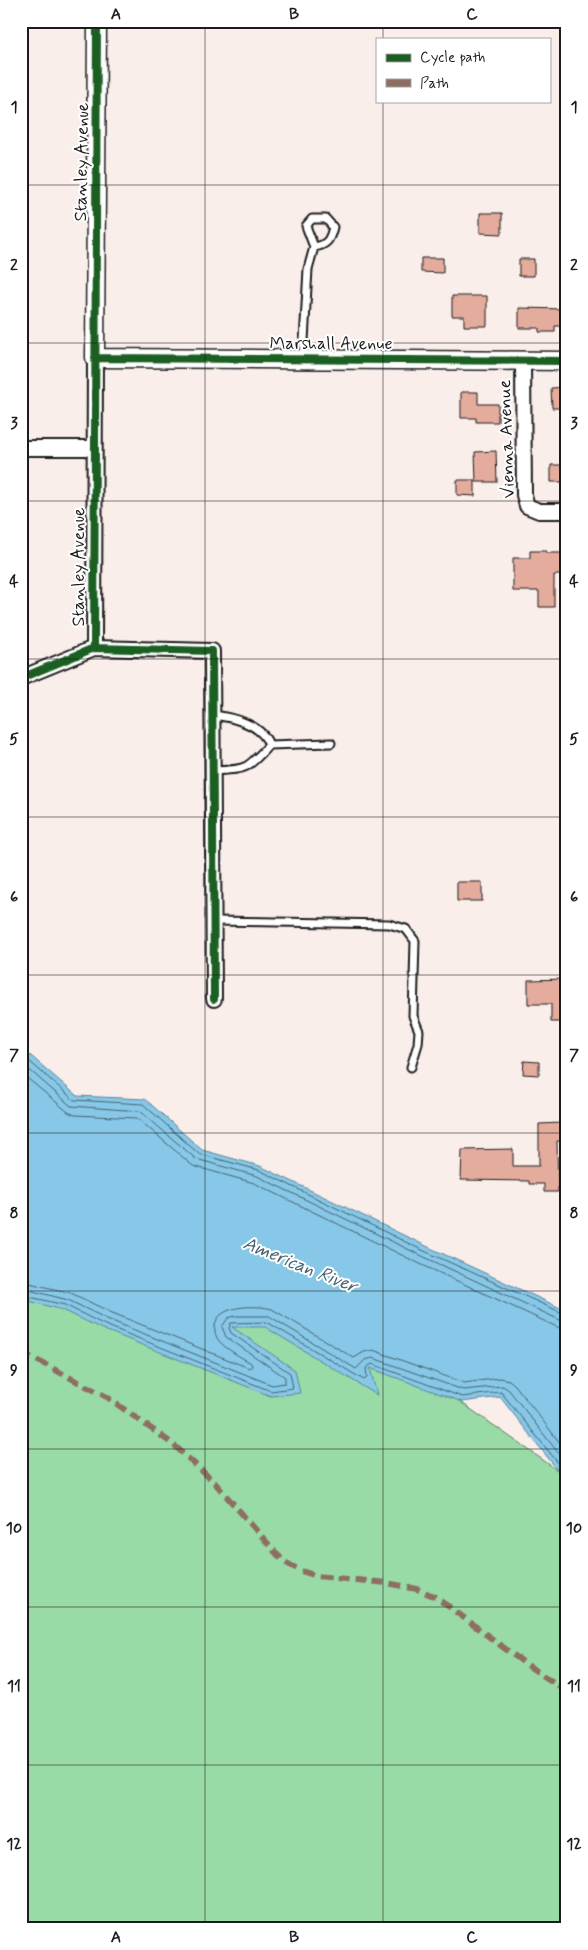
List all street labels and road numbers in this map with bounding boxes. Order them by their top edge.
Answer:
street label: Stanley Avenue [69,102,95,222]
street label: Marshall Avenue [269,332,393,356]
street label: Vienna Avenue [493,379,521,499]
street label: Stanley Avenue [67,508,91,626]

